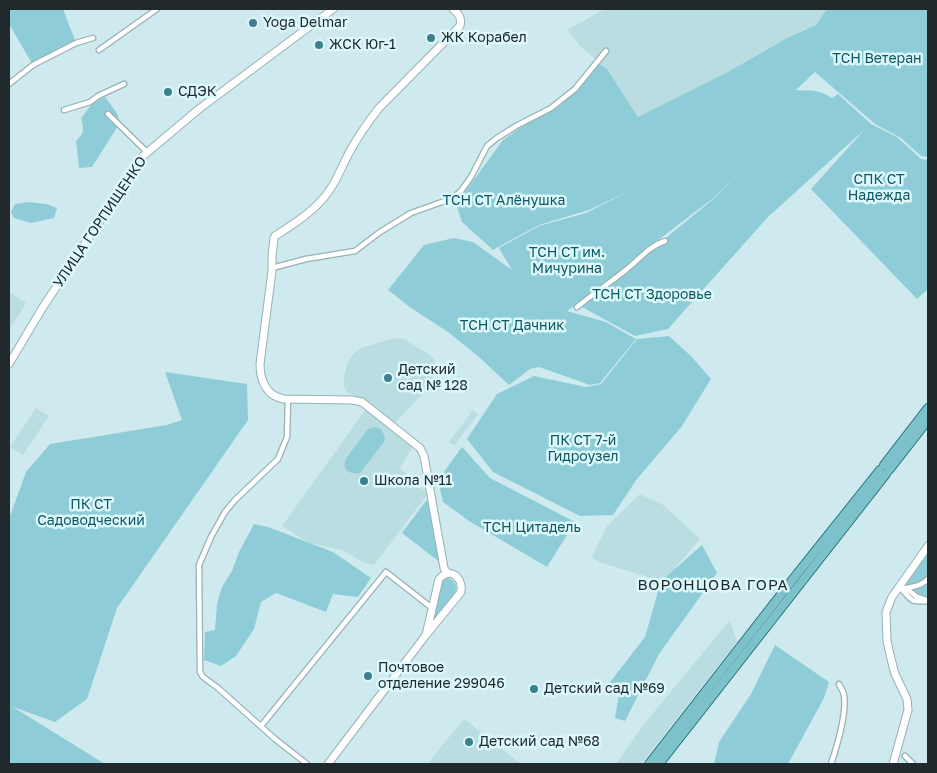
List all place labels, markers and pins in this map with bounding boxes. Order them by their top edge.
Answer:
place label: Yoga Delmar [263,15,347,31]
marker: Yoga Delmar [247,17,259,29]
place label: ЖК Корабел [441,30,527,46]
marker: ЖК Корабел [425,32,437,44]
place label: ЖСК Юг-1 [329,37,396,53]
marker: ЖСК Юг-1 [313,39,325,51]
place label: СДЭК [178,84,216,100]
marker: СДЭК [162,86,174,98]
place label: Детский сад № 128 [398,362,468,394]
marker: Детский сад № 128 [382,372,394,384]
place label: Школа №11 [374,473,452,489]
marker: Школа №11 [358,475,370,487]
place label: Почтовое отделение 299046 [378,660,505,692]
marker: Почтовое отделение 299046 [362,670,374,682]
place label: Детский сад №69 [544,681,665,697]
marker: Детский сад №69 [528,683,540,695]
place label: Детский сад №68 [479,734,600,750]
marker: Детский сад №68 [463,736,475,748]

